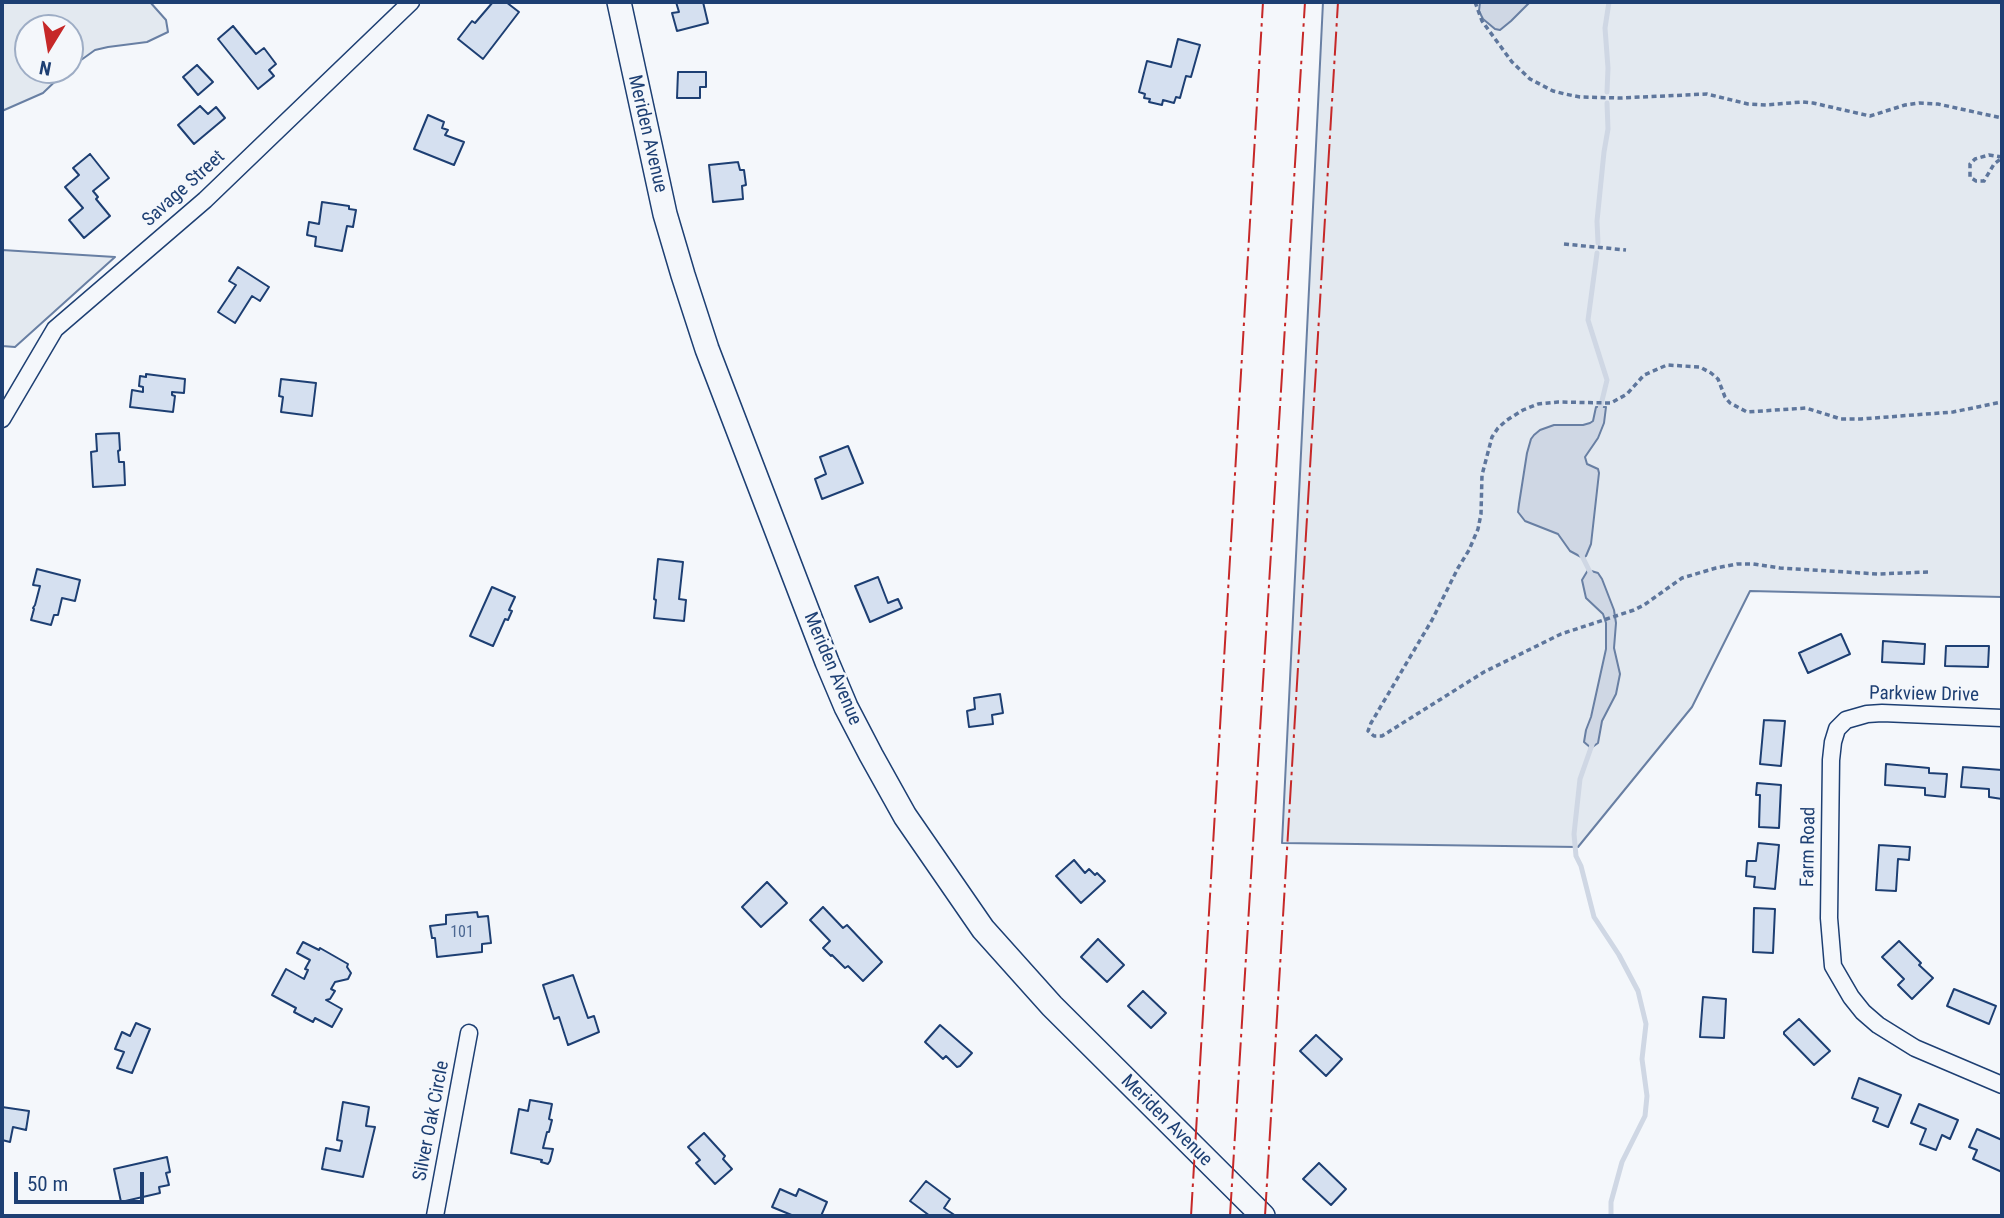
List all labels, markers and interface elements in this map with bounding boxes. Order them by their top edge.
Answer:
north arrow [14,14,84,84]
text: N [37,56,53,81]
street label: Meriden Avenue [622,73,672,195]
street label: Savage Street [138,146,230,232]
street label: Meriden Avenue [798,609,866,729]
street label: Parkview Drive [1869,683,1979,707]
street label: Farm Road [1797,807,1821,887]
house number: 101 [450,923,474,943]
street label: Silver Oak Circle [409,1059,455,1183]
street label: Meriden Avenue [1116,1071,1216,1171]
scale bar [18,1158,147,1202]
text: 50 m [27,1172,68,1196]

